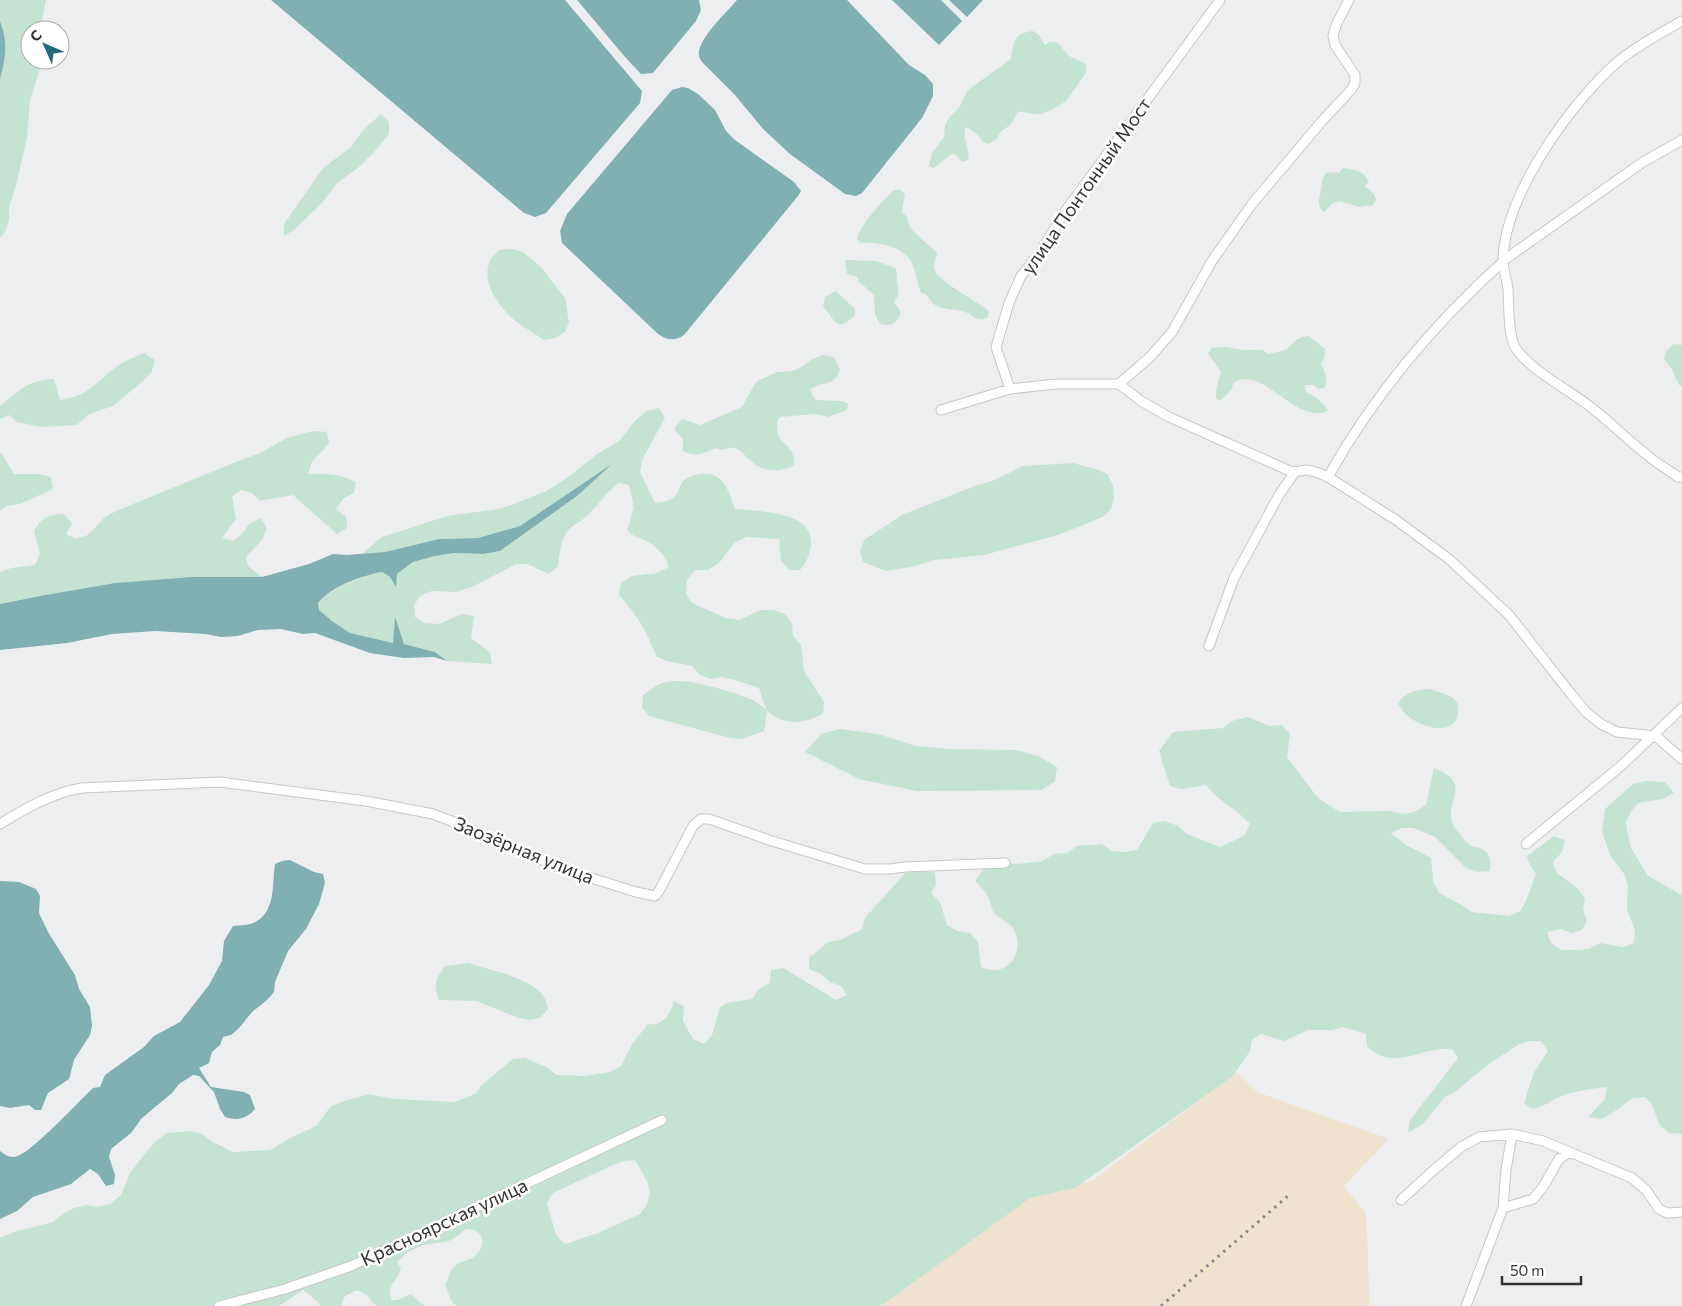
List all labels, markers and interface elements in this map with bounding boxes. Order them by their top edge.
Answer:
north arrow [20,20,70,70]
text: С [26,26,45,45]
street label: улица Понтонный Мост [1016,93,1155,278]
street label: Заозёрная улица [451,811,597,888]
street label: Красноярская улица [357,1173,531,1270]
scale bar [1502,1254,1581,1286]
text: 50 m [1510,1261,1544,1279]

